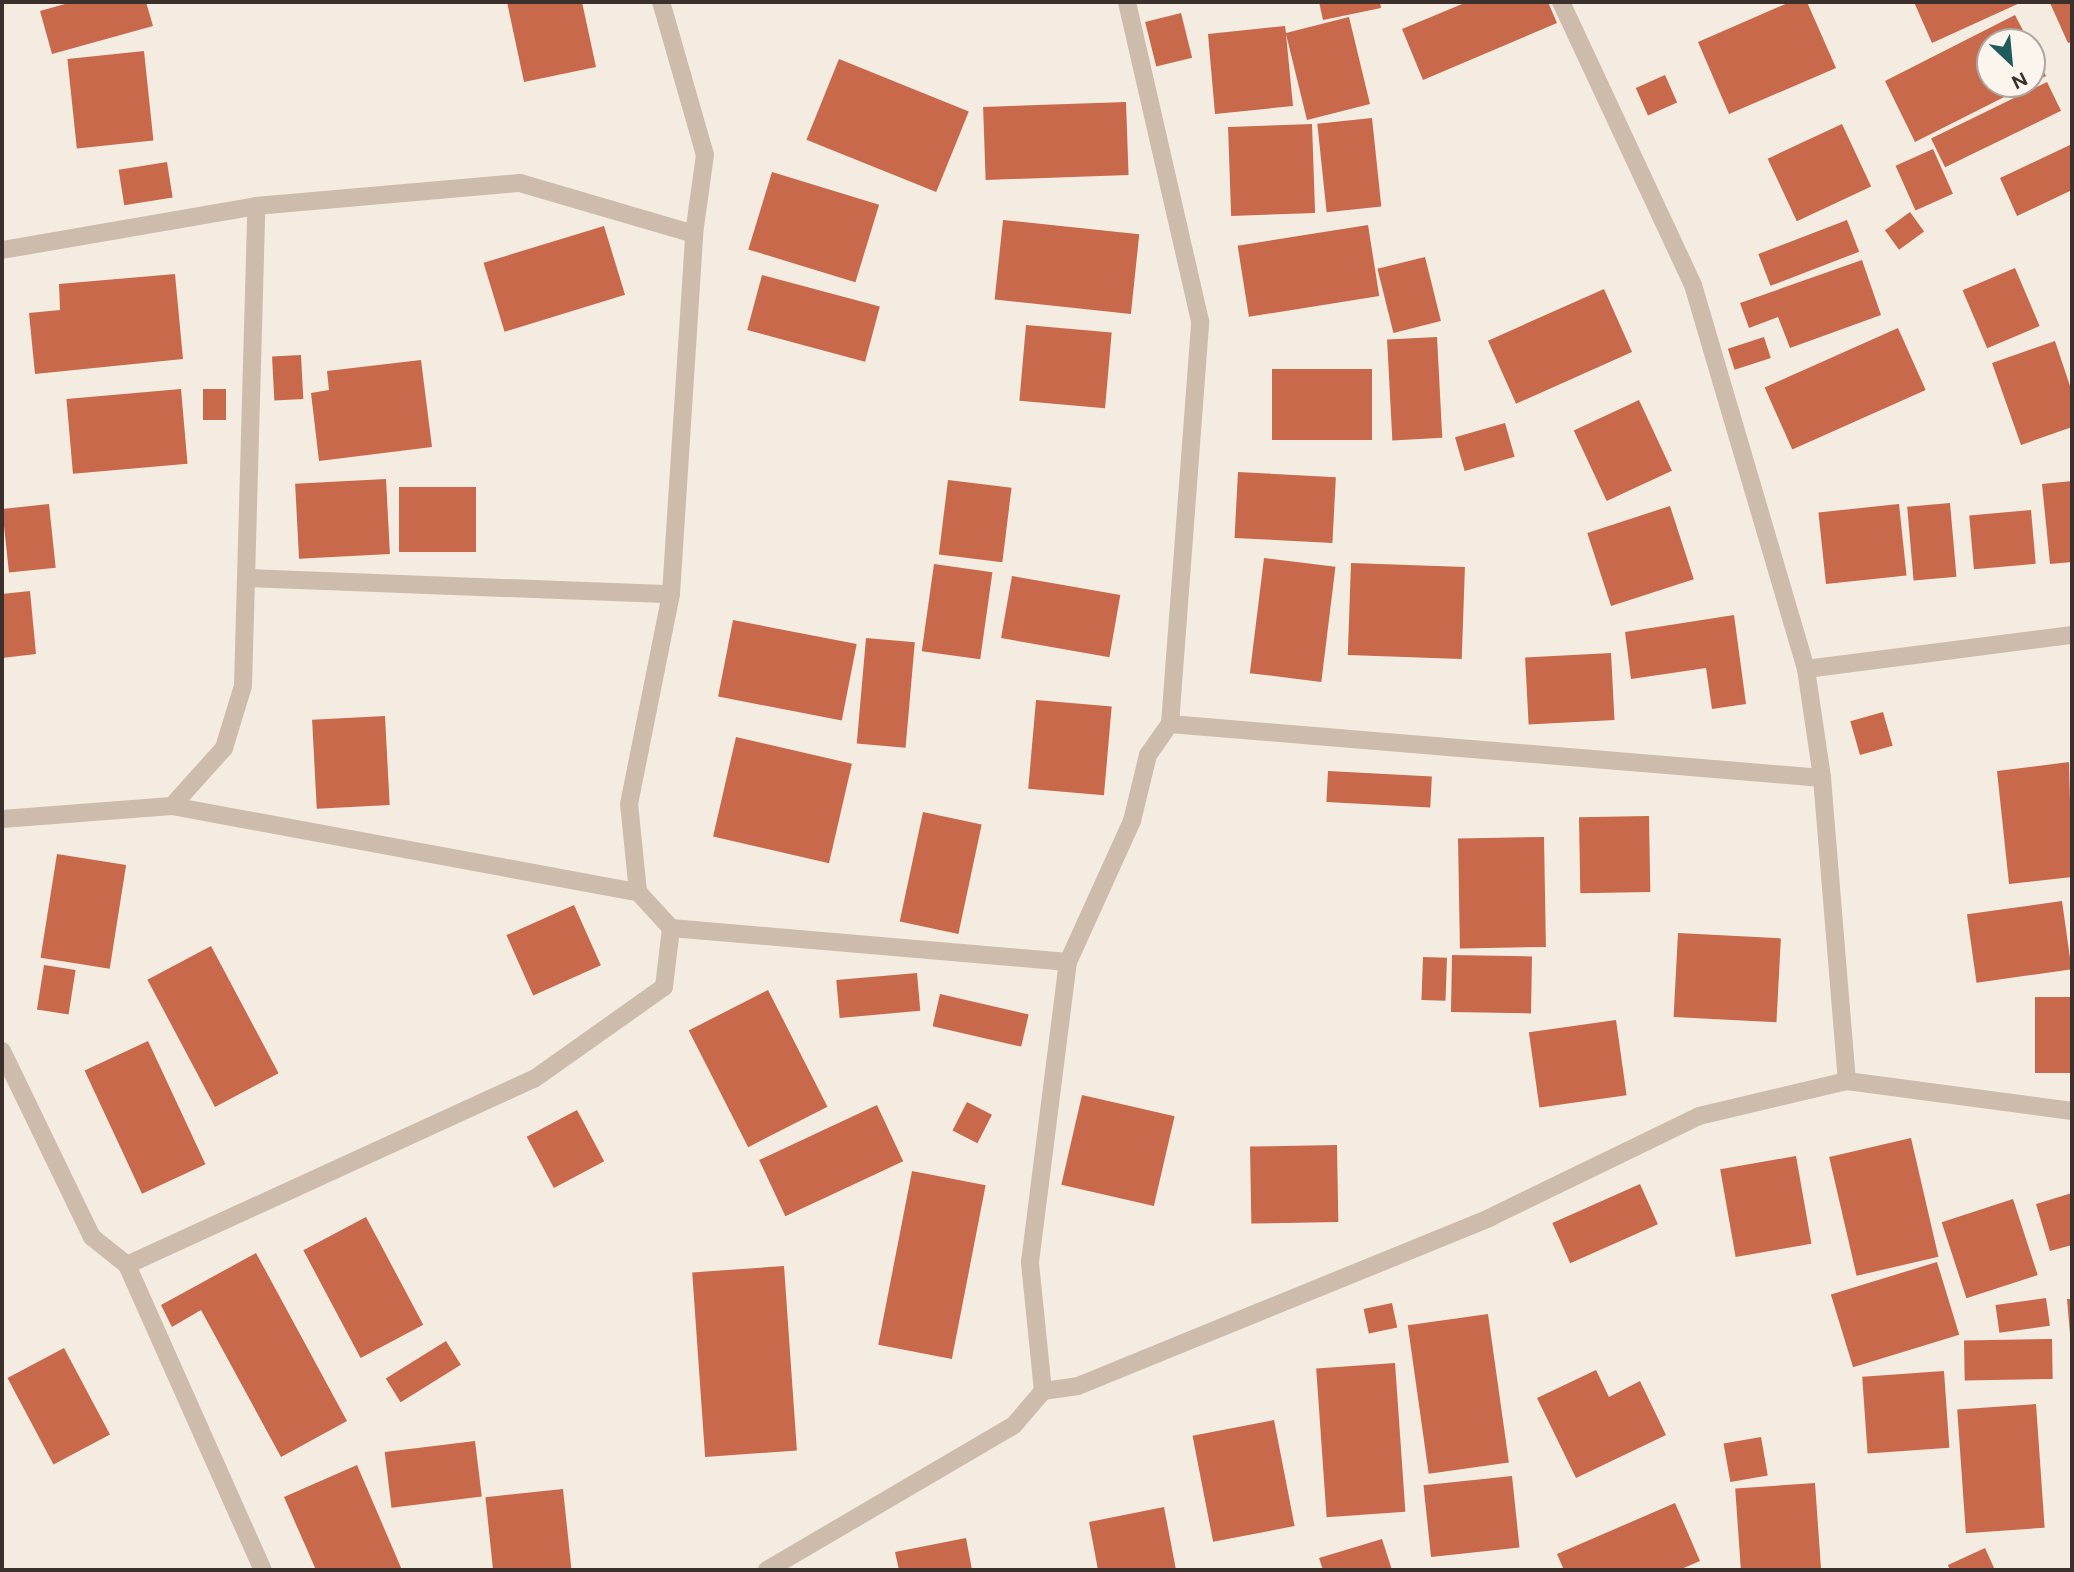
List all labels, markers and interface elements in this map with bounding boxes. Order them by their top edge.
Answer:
north arrow [1976,28,2046,98]
text: N [2008,67,2031,94]

